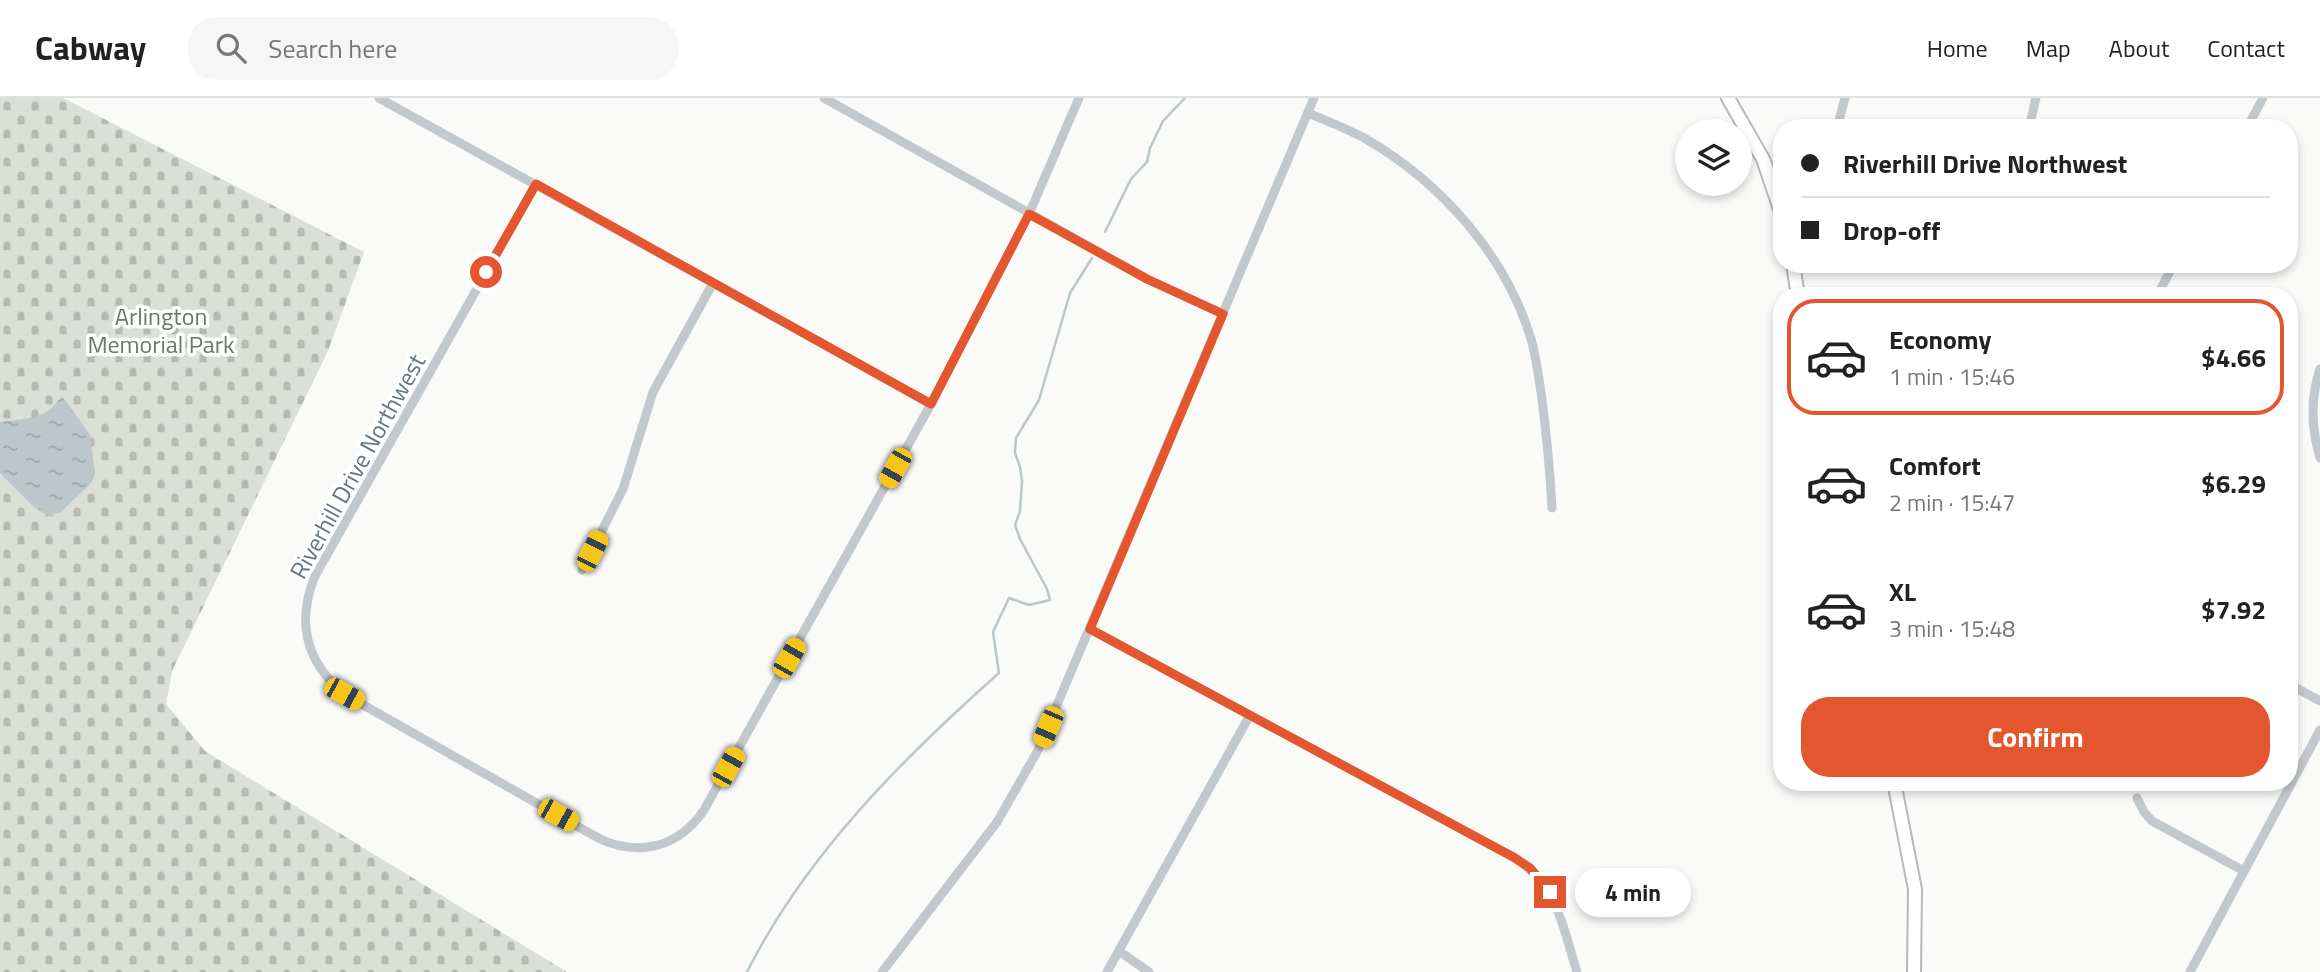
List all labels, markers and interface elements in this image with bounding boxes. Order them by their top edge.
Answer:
search box [188,17,678,80]
text: Cabway [35,23,146,73]
icon: search [212,29,250,67]
text: Search here [268,29,397,68]
text: Home [1927,30,1988,66]
text: Map [2026,30,2071,66]
text: About [2109,30,2169,66]
text: Contact [2207,30,2285,66]
map controls [1675,119,1752,196]
button: layers [1675,119,1752,196]
text: Riverhill Drive Northwest [1843,144,2127,183]
text: Drop-off [1843,211,1940,250]
route start [470,256,502,288]
park label: Arlington Memorial Park [87,298,235,362]
text: Economy [1889,320,1991,359]
icon: car [1805,326,1868,389]
text: $4.66 [2201,338,2266,377]
street label: Riverhill Drive Northwest [280,346,434,585]
text: 1 min · 15:46 [1889,359,2015,394]
car [876,445,915,491]
text: Comfort [1889,446,1981,485]
icon: car [1805,452,1868,515]
text: $6.29 [2201,464,2266,503]
text: 2 min · 15:47 [1889,485,2015,520]
car [574,528,611,574]
text: XL [1889,572,1916,611]
icon: car [1805,578,1868,641]
text: $7.92 [2201,590,2266,629]
text: 3 min · 15:48 [1889,611,2015,646]
car [770,635,809,681]
car [321,675,368,713]
button: Confirm [1801,697,2270,777]
car [1031,704,1066,750]
car [709,744,748,790]
car [535,796,582,834]
callout: 4 min [1574,868,1690,916]
text: 4 min [1605,875,1661,910]
route end [1534,876,1566,908]

